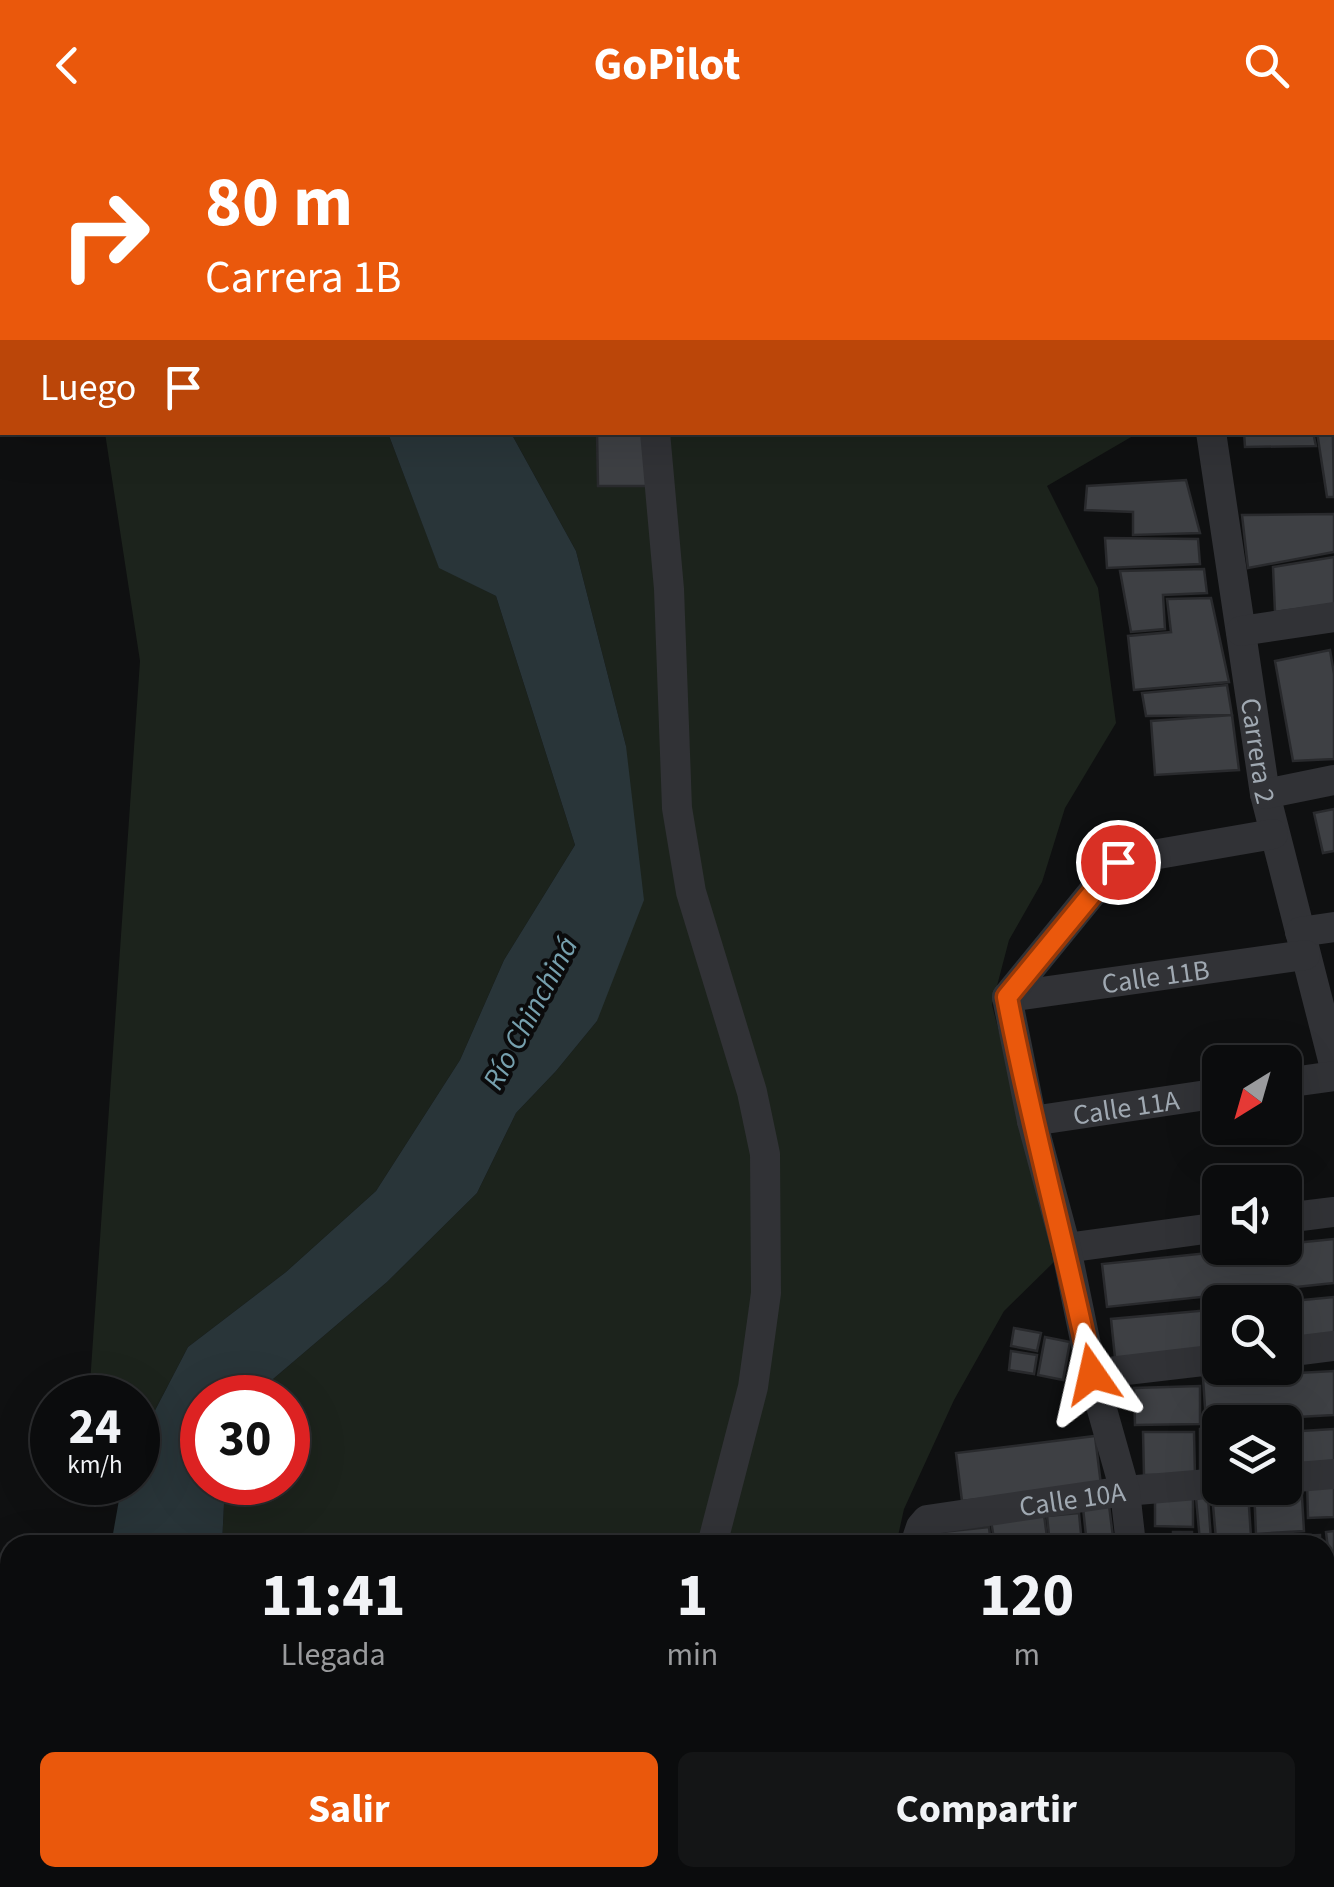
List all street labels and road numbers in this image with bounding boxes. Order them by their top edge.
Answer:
street label: Carrera 2 [1230,695,1286,808]
street label: Calle 11B [1099,950,1212,1004]
street label: Calle 11A [1070,1080,1183,1136]
street label: Calle 10A [1017,1472,1129,1527]

